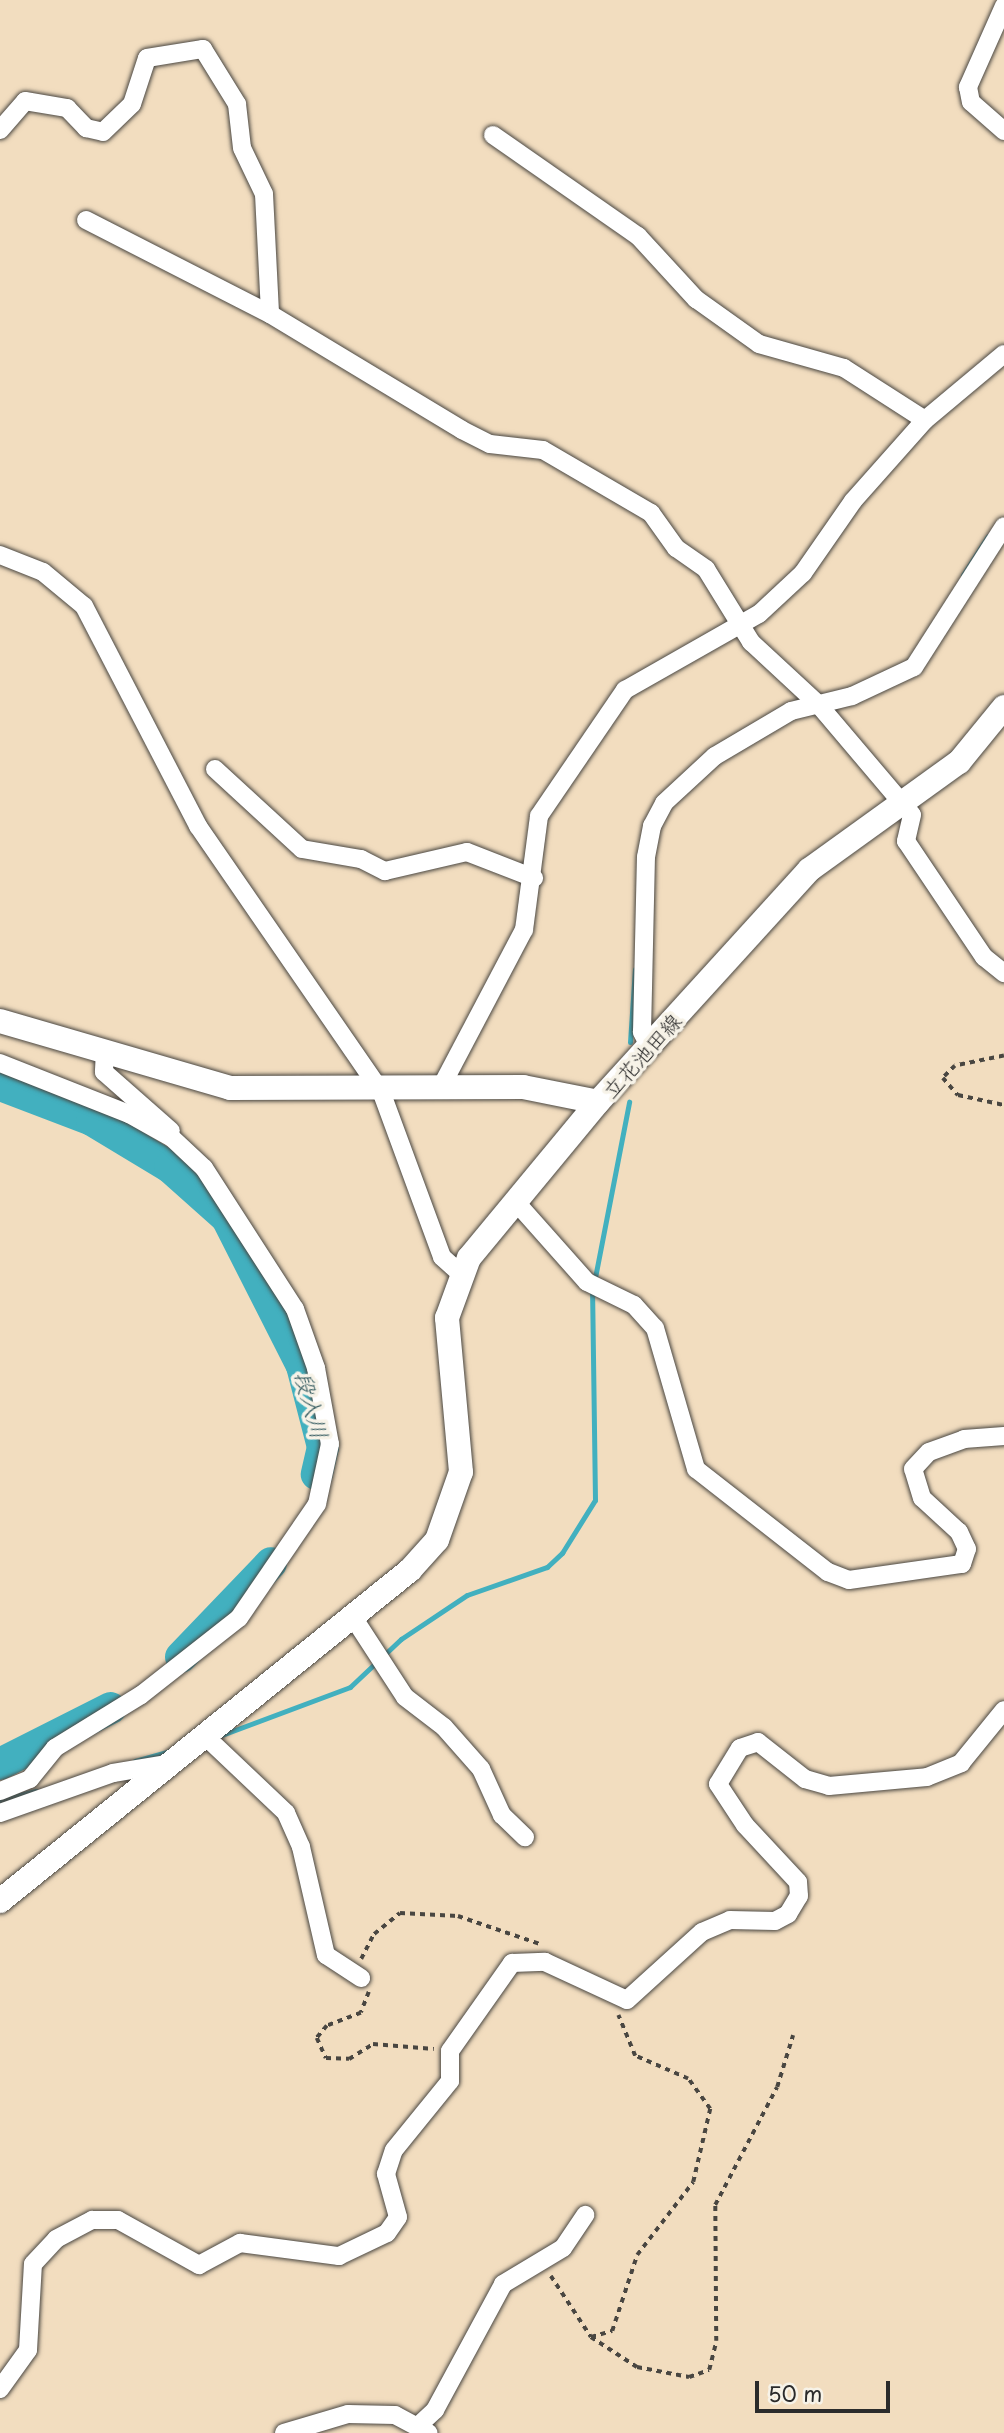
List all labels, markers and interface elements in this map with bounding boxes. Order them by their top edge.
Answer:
street label: 立花池田線 [597,1008,685,1102]
water label: 段入川 [290,1368,334,1442]
scale bar [759,2366,894,2410]
text: 50 m [768,2377,822,2409]

